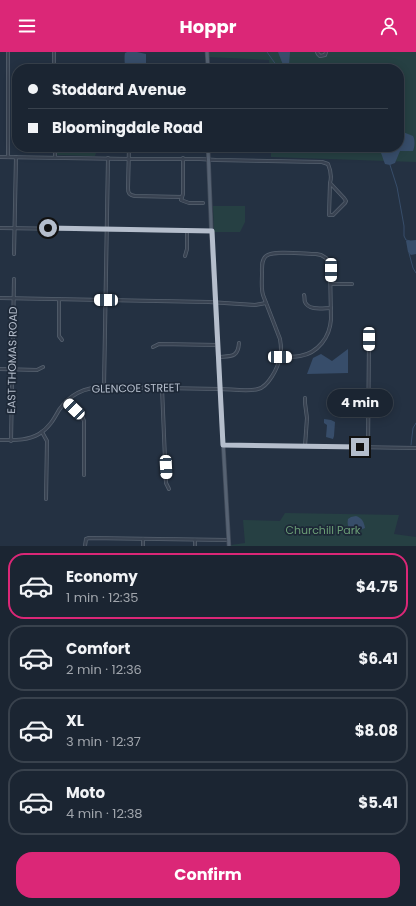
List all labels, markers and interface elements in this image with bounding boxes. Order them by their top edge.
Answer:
text: Hoppr [180,14,236,39]
icon: menu [16,15,38,37]
icon: person [378,15,400,37]
text: Stoddard Avenue [52,79,186,100]
text: Bloomingdale Road [52,117,203,138]
route start [39,219,57,237]
car [325,258,337,282]
car [94,294,118,306]
street label: EAST THOMAS ROAD [3,306,21,414]
car [363,327,375,351]
car [268,351,292,363]
street label: GLENCOE STREET [91,379,181,397]
callout: 4 min [327,389,393,417]
text: 4 min [341,393,379,412]
car [61,396,87,422]
route end [351,438,369,456]
car [159,455,173,479]
park label: Churchill Park [285,522,361,538]
text: Economy [66,566,138,587]
icon: car [18,568,54,604]
text: $4.75 [356,576,398,597]
text: 1 min · 12:35 [66,588,138,607]
text: Comfort [66,638,130,659]
icon: car [18,640,54,676]
text: $6.41 [359,648,398,669]
text: 2 min · 12:36 [66,660,142,679]
text: XL [66,710,84,731]
icon: car [18,712,54,748]
text: $8.08 [355,720,398,741]
text: 3 min · 12:37 [66,732,141,751]
text: Moto [66,782,105,803]
icon: car [18,784,54,820]
text: $5.41 [358,792,398,813]
text: 4 min · 12:38 [66,804,143,823]
button: Confirm [16,852,400,898]

